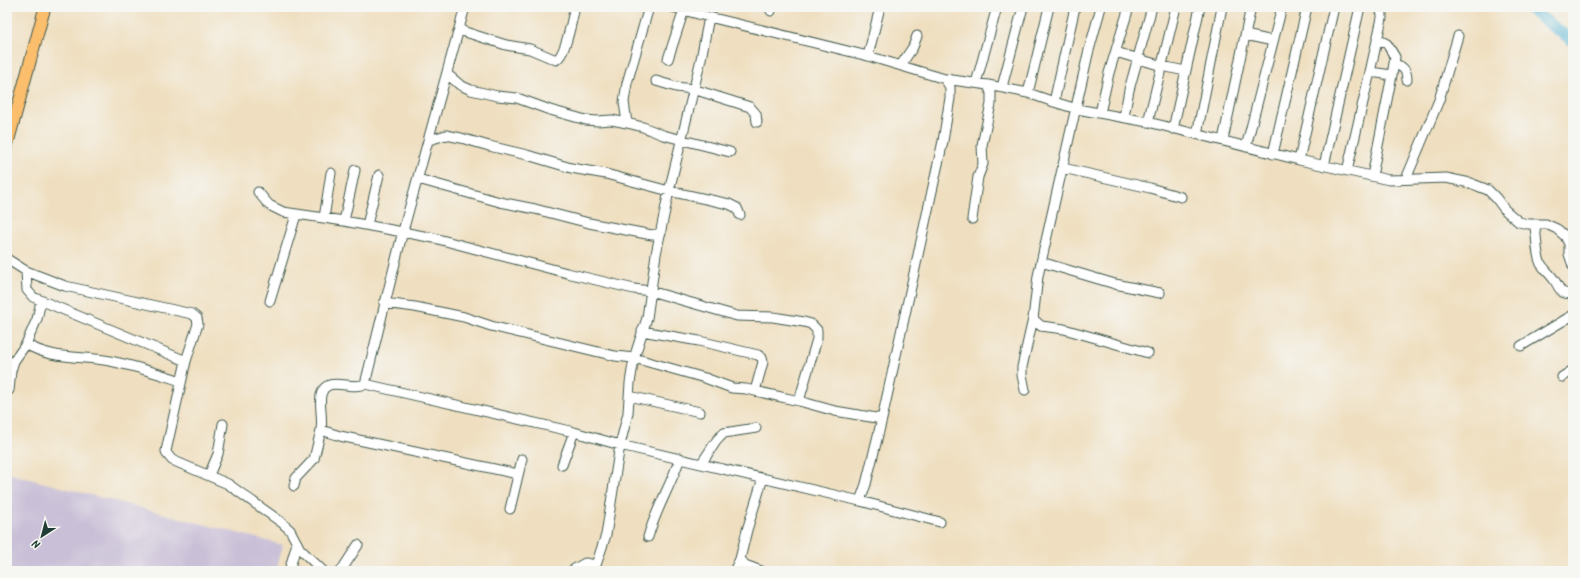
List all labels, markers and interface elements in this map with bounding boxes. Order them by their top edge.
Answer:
north arrow [22,516,62,556]
text: N [29,534,45,553]

